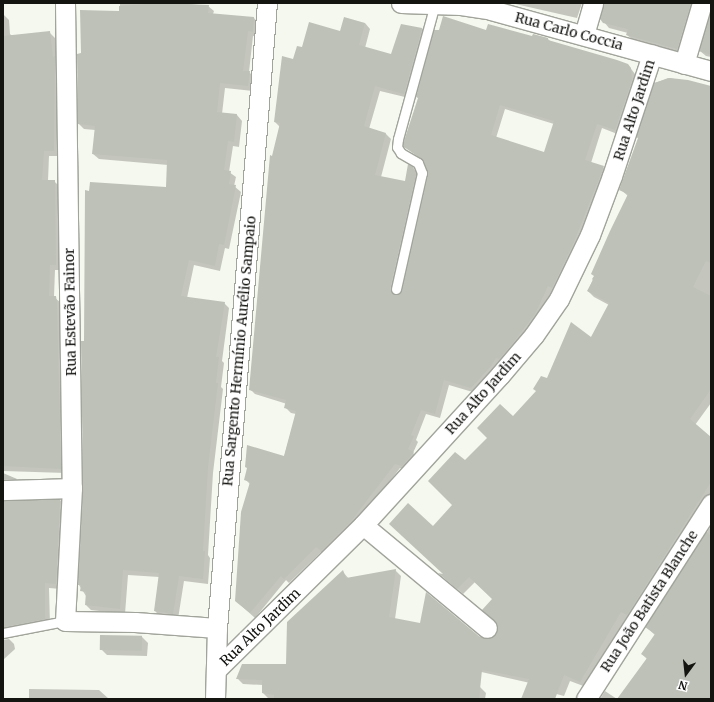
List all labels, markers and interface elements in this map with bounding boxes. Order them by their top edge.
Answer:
street label: Rua Carlo Coccia [513,9,625,53]
street label: Rua Alto Jardim [610,57,658,163]
street label: Rua Sargento Hermínio Aurélio Sampaio [219,215,259,487]
street label: Rua Estevão Fainor [60,248,80,376]
street label: Rua Alto Jardim [442,348,524,438]
street label: Rua João Batista Blanche [597,527,701,675]
street label: Rua Alto Jardim [216,584,304,670]
north arrow [666,654,706,694]
text: N [677,678,689,693]

